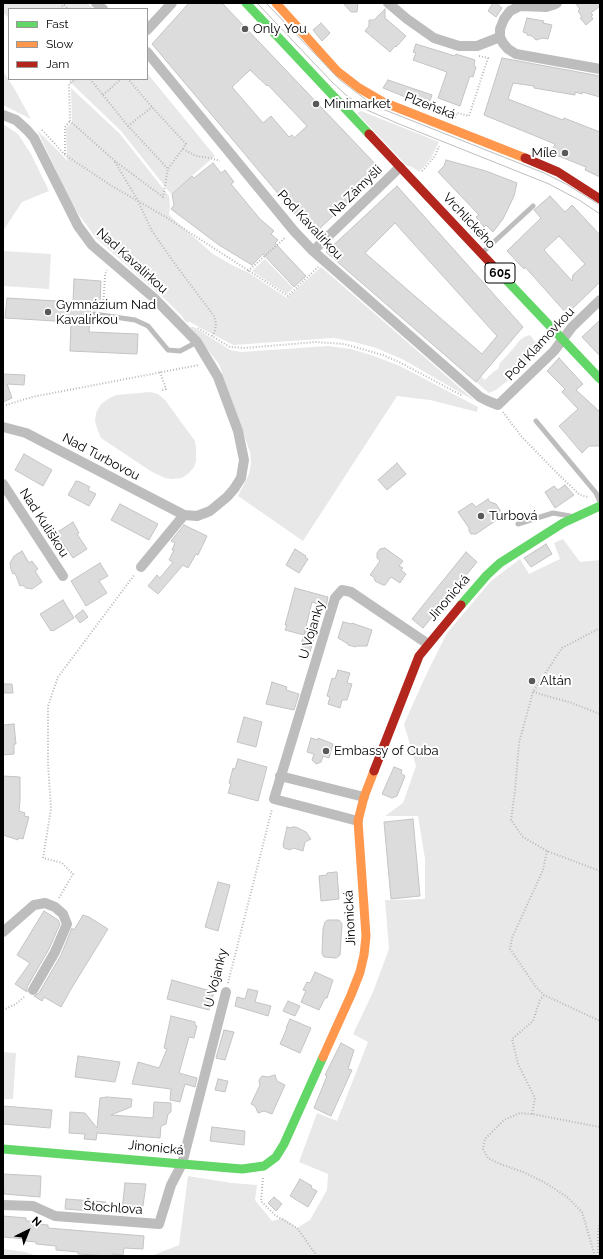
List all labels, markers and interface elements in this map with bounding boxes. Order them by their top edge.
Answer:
legend [8,8,148,80]
text: Fast [46,17,69,31]
place label: Only You [253,21,307,37]
marker: Only You [240,24,250,34]
text: Slow [46,37,73,51]
text: Jam [46,57,69,71]
street label: Plzeňská [402,89,458,123]
place label: Minimarket [324,96,391,112]
marker: Minimarket [311,99,321,109]
place label: Míle [532,145,557,161]
marker: Míle [560,148,570,158]
street label: Na Zámyšli [326,162,386,220]
street label: Pod Kavalírkou [274,187,346,263]
street label: Vrchlického [439,190,499,252]
street label: Nad Kavalírkou [93,225,171,297]
road number: 605 [485,263,515,283]
place label: Gymnázium Nad Kavalírkou [56,297,156,328]
street label: Pod Klamovkou [502,304,578,384]
marker: Gymnázium Nad Kavalírkou [43,307,53,317]
street label: Nad Turbovou [60,430,142,484]
street label: Nad Kuliškou [16,486,72,560]
place label: Turbová [489,508,537,524]
marker: Turbová [476,511,486,521]
street label: Jinonická [425,572,473,624]
street label: U Vojanky [296,599,328,661]
place label: Altán [540,673,571,689]
marker: Altán [527,676,537,686]
place label: Embassy of Cuba [334,743,439,759]
marker: Embassy of Cuba [321,746,331,756]
street label: Jinonická [341,890,359,946]
street label: U Vojanky [201,947,231,1009]
street label: Jinonická [127,1137,185,1159]
street label: Štochlova [83,1198,143,1218]
north arrow [8,1211,48,1251]
text: N [29,1214,44,1229]

